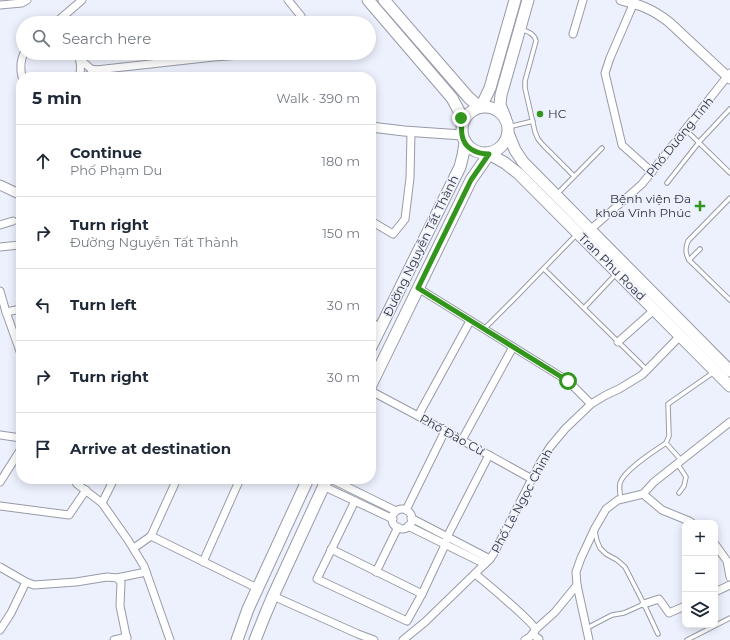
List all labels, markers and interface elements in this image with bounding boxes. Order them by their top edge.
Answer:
search box [16,16,376,60]
icon: search [30,27,52,49]
text: Search here [62,29,151,48]
text: 5 min [32,88,82,108]
text: Walk · 390 m [276,90,360,106]
street label: Phố Dương Tĩnh [643,94,717,180]
place label: HC [548,106,567,121]
route end [452,109,470,127]
marker: HC [535,109,545,119]
text: Continue [70,143,142,162]
icon: ahead [32,150,54,172]
text: 180 m [321,153,360,169]
text: Phố Phạm Du [70,162,162,178]
street label: Đường Nguyễn Tất Thành [380,173,461,319]
place label: Bệnh viện Đa khoa Vĩnh Phúc [595,191,691,220]
marker: Bệnh viện Đa khoa Vĩnh Phúc [694,200,706,212]
text: Turn right [70,215,149,234]
icon: right [32,222,54,244]
text: 150 m [322,225,360,241]
street label: Tran Phu Road [576,230,649,303]
text: Đường Nguyễn Tất Thành [70,234,239,250]
icon: left [32,294,54,316]
text: Turn left [70,295,137,314]
text: 30 m [327,297,360,313]
icon: right [32,366,54,388]
text: Turn right [70,367,149,386]
text: 30 m [327,369,360,385]
route start [559,372,577,390]
street label: Phố Đào Cừ [417,411,487,458]
icon: arrive [32,438,54,460]
text: Arrive at destination [70,439,231,458]
street label: Phố Lê Ngọc Chinh [488,446,555,556]
map controls [682,520,718,628]
button: + [682,520,718,556]
button: − [682,556,718,592]
button: layers [682,592,718,628]

